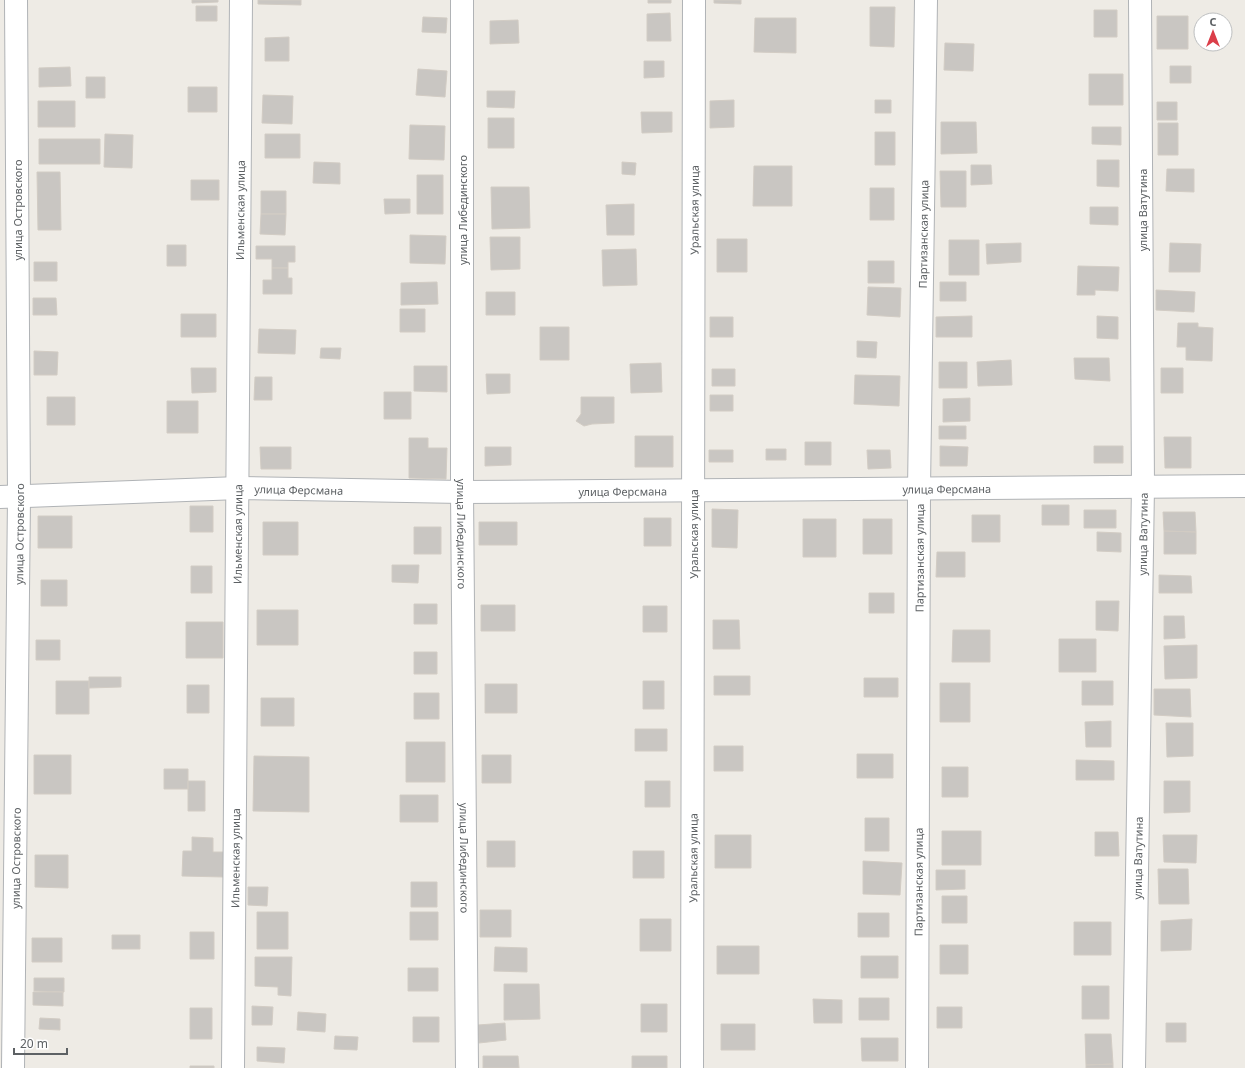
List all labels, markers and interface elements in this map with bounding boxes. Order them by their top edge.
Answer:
north arrow [1193,12,1233,52]
text: С [1209,14,1217,29]
street label: улица Либединского [455,155,470,265]
street label: улица Островского [10,159,25,261]
street label: Ильменская улица [232,160,247,260]
street label: Уральская улица [686,165,701,255]
street label: улица Ватутина [1135,169,1150,251]
street label: Партизанская улица [914,180,931,288]
street label: улица Либединского [454,479,470,589]
street label: улица Ферсмана [902,480,991,496]
street label: улица Ферсмана [254,481,343,497]
street label: улица Островского [11,483,27,585]
street label: улица Ферсмана [578,483,667,499]
street label: Ильменская улица [229,484,245,584]
street label: Уральская улица [685,489,701,579]
street label: улица Ватутина [1134,493,1150,576]
street label: Партизанская улица [911,504,926,612]
street label: улица Либединского [457,803,473,913]
street label: улица Островского [7,807,23,909]
street label: Ильменская улица [227,808,242,908]
street label: Уральская улица [685,813,700,903]
street label: улица Ватутина [1129,816,1145,900]
street label: Партизанская улица [910,828,925,936]
scale bar [14,1030,67,1056]
text: 20 m [20,1035,48,1052]

